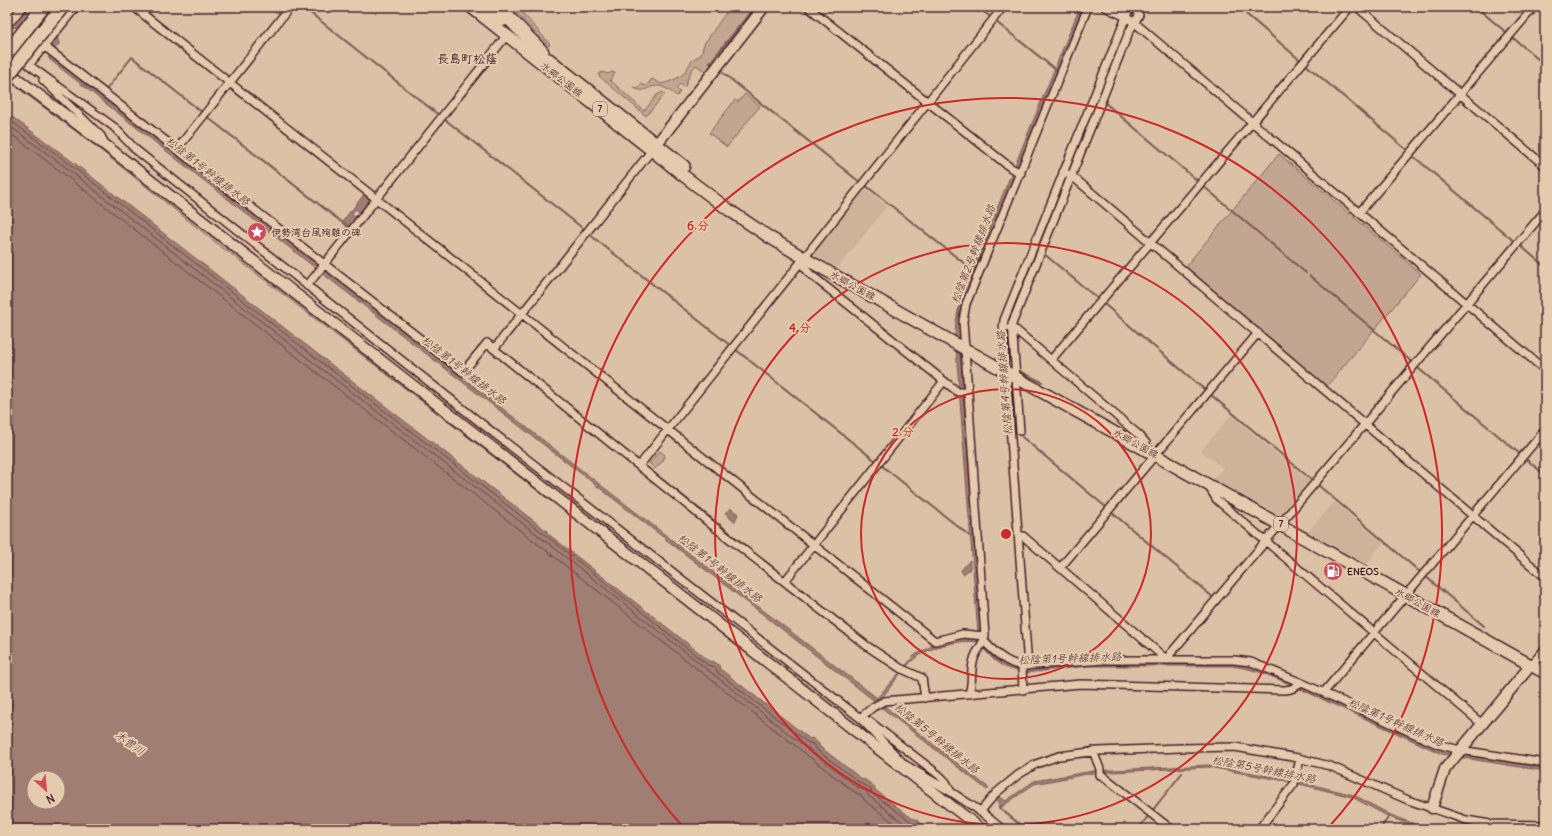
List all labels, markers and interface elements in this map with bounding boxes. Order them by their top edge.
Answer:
district label: 長島町松蔭 [437,51,497,66]
street label: 水郷公園線 [538,59,585,100]
road number: 7 [593,102,607,116]
water label: 松陰第1号幹線排水路 [163,134,254,209]
water label: 松陰第2号幹線排水路 [948,202,999,306]
text: 6 分 [687,218,709,233]
place icon: 伊勢湾台風殉難の碑 [246,221,268,243]
place label: 伊勢湾台風殉難の碑 [271,226,361,239]
street label: 水郷公園線 [828,268,878,303]
text: 4 分 [789,320,811,335]
water label: 松陰第4号幹線排水路 [993,329,1015,436]
water label: 松陰第1号幹線排水路 [419,333,510,408]
text: 2 分 [892,424,914,439]
street label: 水郷公園線 [1111,426,1161,461]
road number: 7 [1274,517,1288,531]
centre of rings [999,527,1013,541]
water label: 松陰第1号幹線排水路 [675,531,766,606]
fuel station icon: ENEOS [1322,560,1344,582]
place label: ENEOS [1347,565,1379,578]
street label: 水郷公園線 [1393,585,1443,620]
water label: 松陰第1号幹線排水路 [1018,649,1123,667]
water label: 松陰第1号幹線排水路 [1346,695,1447,750]
water label: 松陰第5号幹線排水路 [892,699,983,777]
water label: 木曽川 [112,728,148,758]
water label: 松陰第5号幹線排水路 [1211,752,1318,786]
north arrow [26,770,66,810]
text: N [44,791,57,807]

